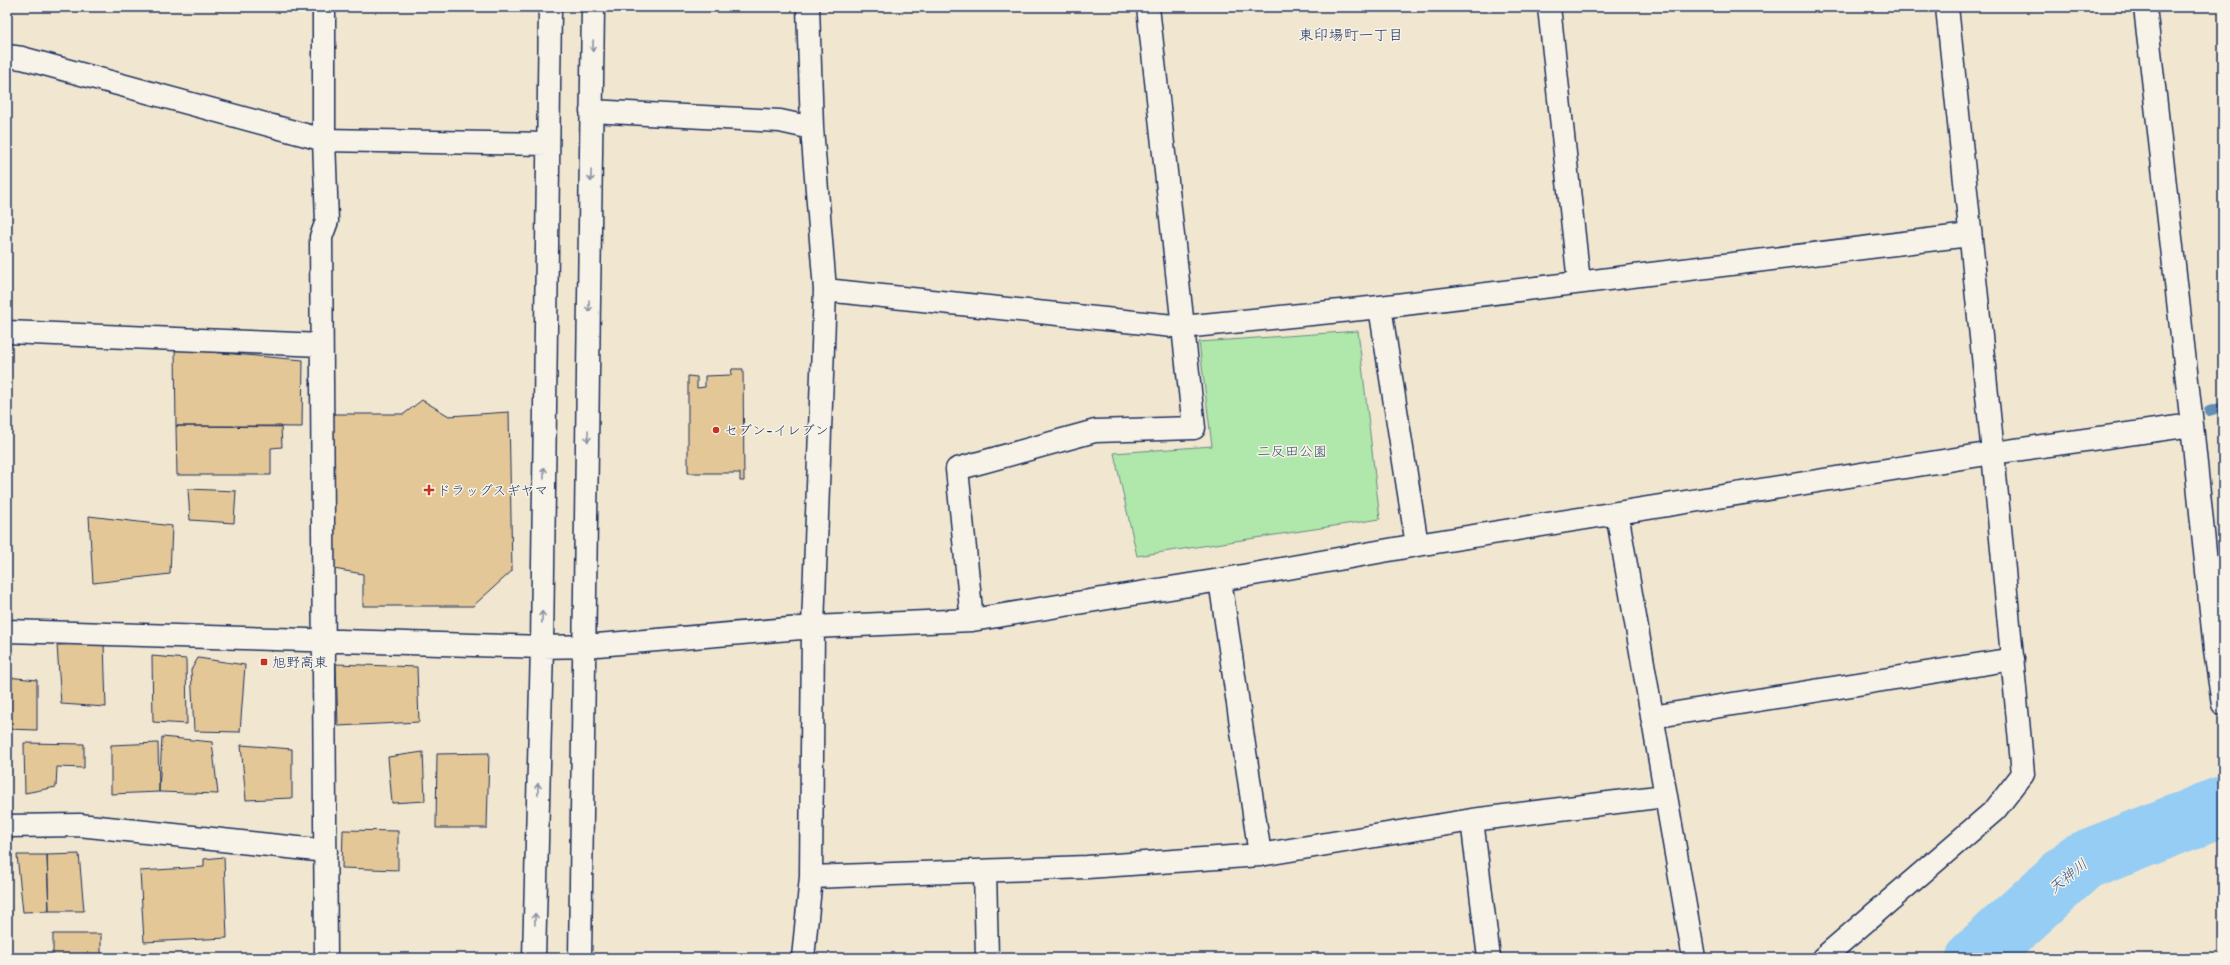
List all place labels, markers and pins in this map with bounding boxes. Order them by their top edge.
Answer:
place label: セブン-イレブン [724,421,829,439]
marker: セブン-イレブン [711,425,721,435]
place label: ドラッグスギヤマ [437,481,548,499]
marker: ドラッグスギヤマ [424,485,434,495]
place label: 旭野高東 [272,653,328,671]
marker: 旭野高東 [259,657,269,667]

